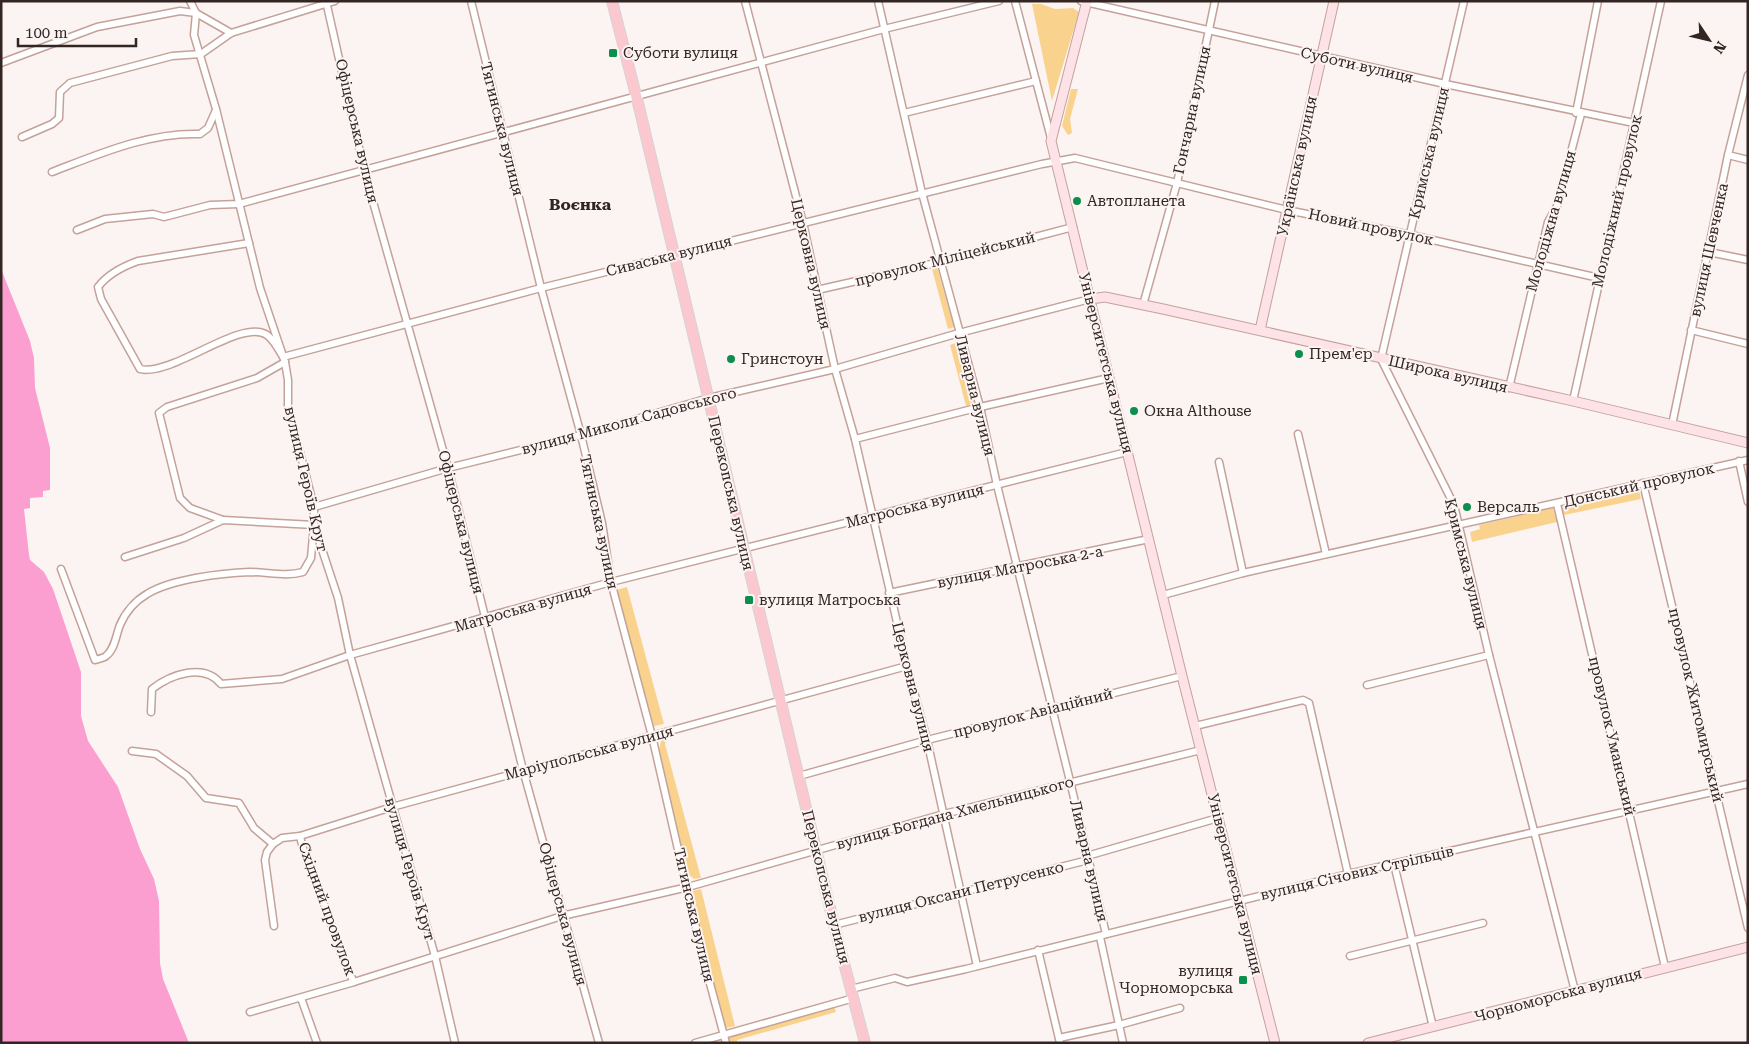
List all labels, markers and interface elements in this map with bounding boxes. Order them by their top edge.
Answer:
scale bar [18,15,135,47]
north arrow [1684,15,1734,65]
text: 100 m [25,24,68,42]
text: N [1710,38,1729,57]
street label: Суботи вулиця [1299,43,1415,87]
place label: Суботи вулиця [623,44,738,62]
street label: Гончарна вулиця [1170,44,1214,176]
marker: Суботи вулиця [607,47,619,59]
street label: Офіцерська вулиця [332,57,382,205]
street label: Тягинська вулиця [477,60,527,198]
street label: Кримська вулиця [1405,85,1453,221]
street label: Українська вулиця [1273,94,1321,238]
street label: Молодіжний провулок [1588,112,1646,289]
street label: Молодіжна вулиця [1522,148,1580,294]
street label: вулиця Шевченка [1686,181,1732,319]
place label: Автопланета [1087,192,1185,210]
district label: Воєнка [549,195,612,214]
marker: Автопланета [1071,195,1083,207]
street label: Церковна вулиця [787,197,835,331]
street label: Новий провулок [1307,205,1436,249]
street label: провулок Міліцейський [853,228,1037,290]
street label: Сиваська вулиця [604,232,734,280]
street label: Університетська вулиця [1075,271,1137,455]
street label: Ливарна вулиця [951,332,999,458]
place label: Прем'єр [1309,345,1373,363]
marker: Прем'єр [1293,348,1305,360]
place label: Гринстоун [741,350,824,368]
street label: Широка вулиця [1387,352,1509,396]
marker: Гринстоун [725,353,737,365]
street label: вулиця Миколи Садовського [519,384,739,458]
place label: Окна Althouse [1144,402,1252,420]
street label: вулиця Героїв Крут [281,405,331,553]
marker: Окна Althouse [1128,405,1140,417]
street label: Перекопська вулиця [704,414,758,572]
street label: Офіцерська вулиця [434,448,488,596]
street label: Тягинська вулиця [576,453,622,591]
street label: Донський провулок [1562,459,1717,511]
street label: Матроська вулиця [844,480,986,532]
street label: Кримська вулиця [1441,496,1491,632]
place label: Версаль [1477,498,1540,516]
marker: Версаль [1461,501,1473,513]
street label: вулиця Матроська 2-а [936,542,1104,592]
street label: Матроська вулиця [452,580,594,636]
place label: вулиця Матроська [759,591,901,609]
marker: вулиця Матроська [743,594,755,606]
street label: провулок Житомирський [1665,606,1727,804]
street label: Церковна вулиця [888,620,938,754]
street label: провулок Уманський [1585,654,1639,818]
street label: провулок Авіаційний [951,684,1115,742]
street label: Маріупольська вулиця [503,722,675,784]
street label: вулиця Богдана Хмельницького [834,773,1076,853]
street label: Університетська вулиця [1204,792,1266,976]
street label: вулиця Героїв Крут [381,795,439,943]
street label: Ливарна вулиця [1066,798,1112,924]
street label: Перекопська вулиця [798,808,854,966]
street label: Східний провулок [294,840,360,979]
street label: Офіцерська вулиця [535,840,591,988]
street label: вулиця Січових Стрільців [1258,842,1456,904]
street label: Тягинська вулиця [670,846,718,984]
street label: вулиця Оксани Петрусенко [856,858,1066,926]
place label: вулиця Чорноморська [1119,962,1233,997]
street label: Чорноморська вулиця [1472,964,1644,1026]
marker: вулиця Чорноморська [1237,974,1249,986]

